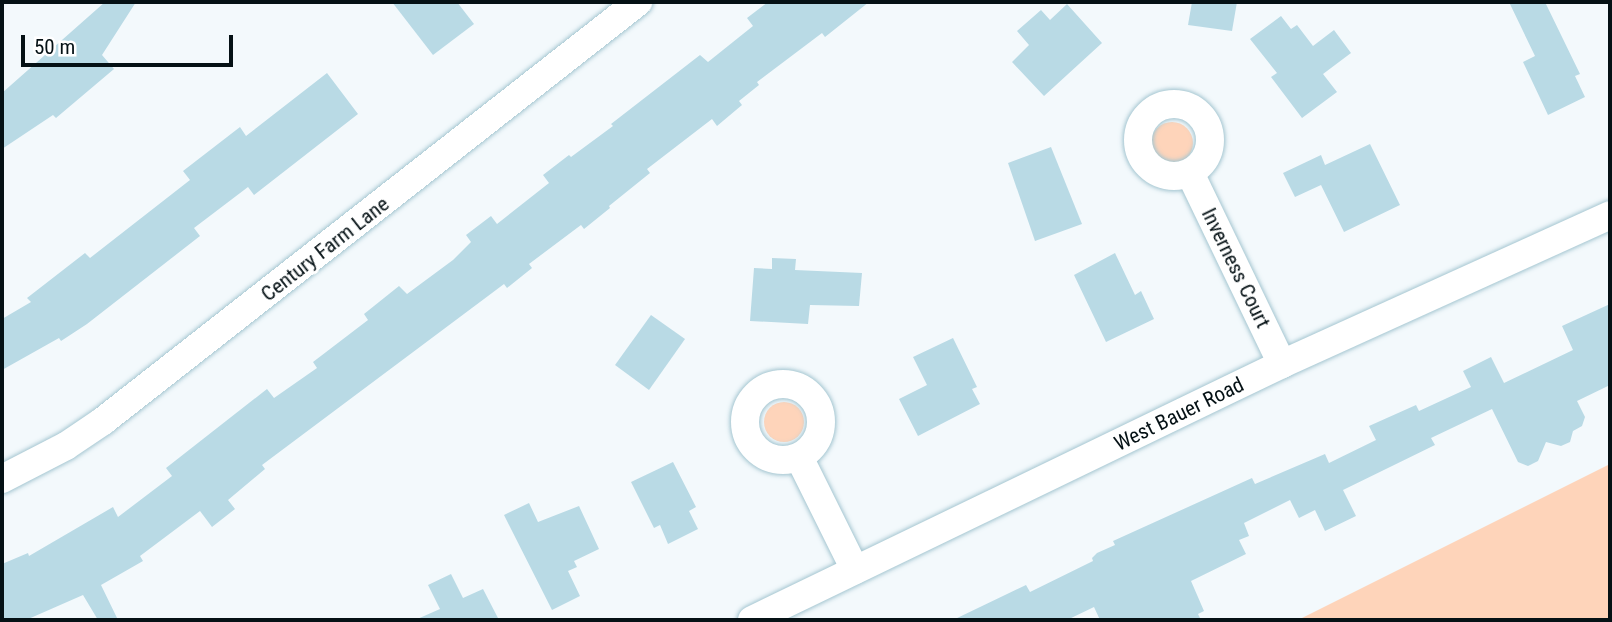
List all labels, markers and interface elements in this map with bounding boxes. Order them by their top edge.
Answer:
scale bar [24,21,236,65]
text: 50 m [34,35,75,59]
street label: Century Farm Lane [256,191,394,307]
street label: Inverness Court [1196,204,1276,332]
street label: West Bauer Road [1110,372,1248,456]

